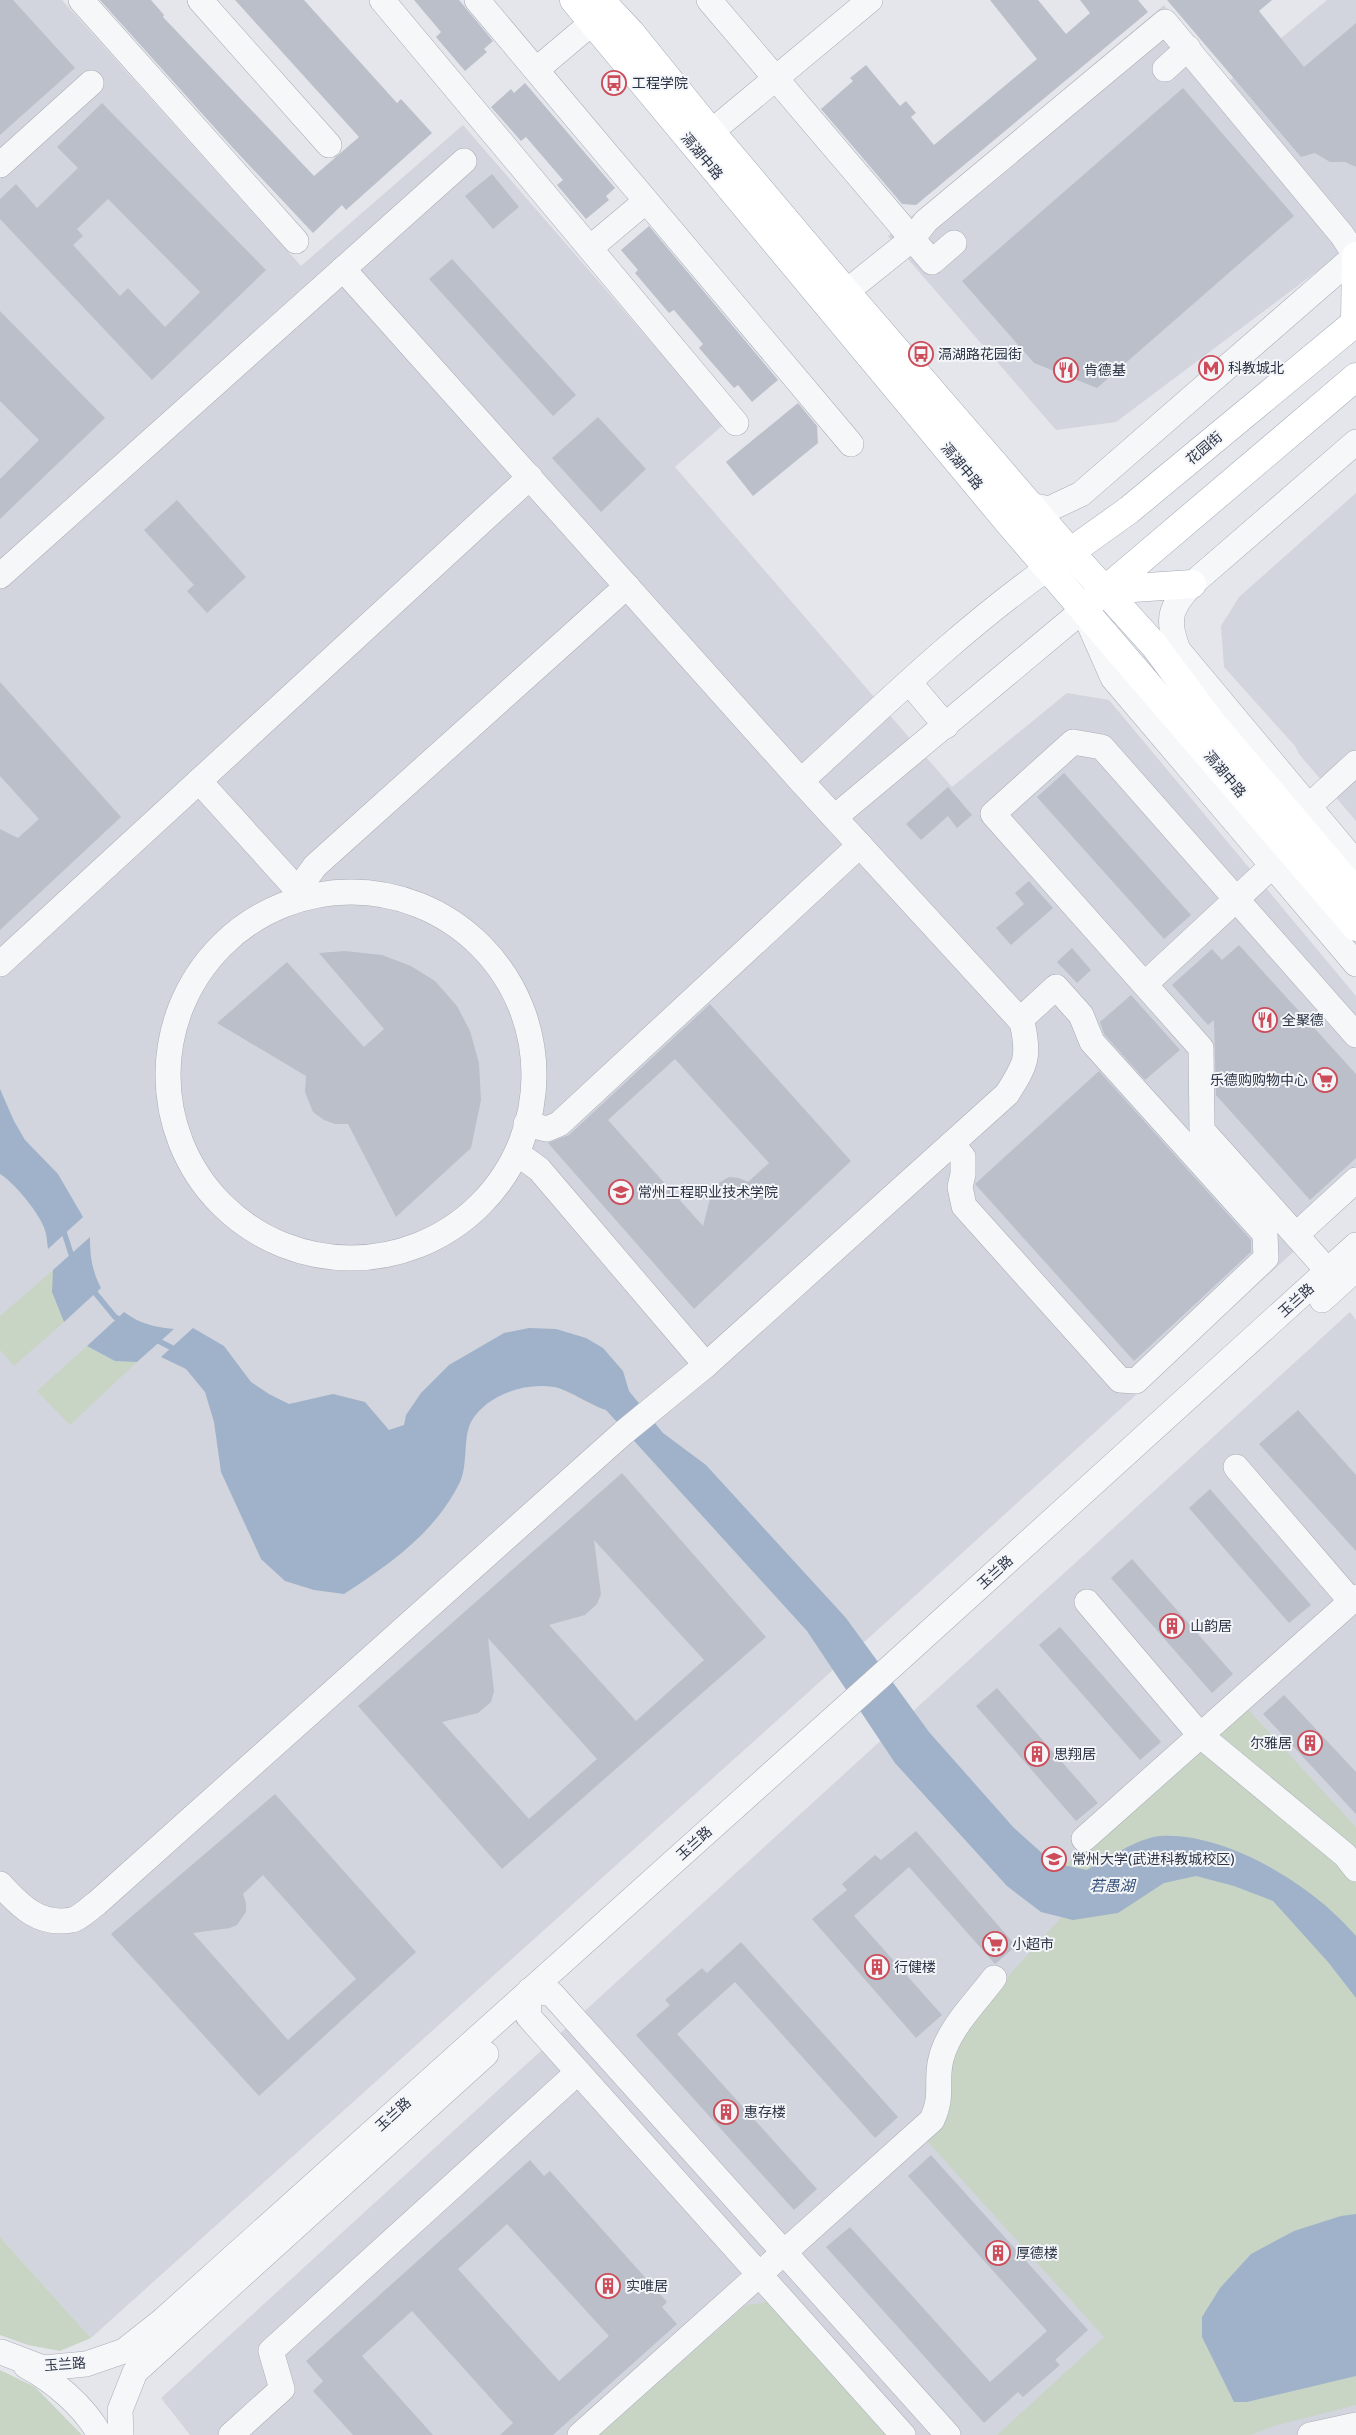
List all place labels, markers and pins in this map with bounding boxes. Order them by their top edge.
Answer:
bus stop icon: 工程学院 [601,70,627,96]
place label: 工程学院 [632,75,688,92]
bus stop icon: 滆湖路花园街 [908,341,934,367]
place label: 滆湖路花园街 [938,346,1022,363]
metro station icon: 科教城北 [1198,355,1224,381]
restaurant icon: 肯德基 [1053,357,1079,383]
place label: 科教城北 [1228,360,1284,377]
place label: 肯德基 [1084,362,1126,379]
restaurant icon: 全聚德 [1252,1007,1278,1033]
place label: 全聚德 [1282,1012,1324,1029]
supermarket icon: 乐德购购物中心 [1312,1067,1338,1093]
place label: 乐德购购物中心 [1210,1072,1308,1089]
school or university icon: 常州工程职业技术学院 [608,1179,634,1205]
place label: 常州工程职业技术学院 [638,1184,778,1201]
building icon: 山韵居 [1159,1613,1185,1639]
place label: 山韵居 [1190,1618,1232,1635]
building icon: 尔雅居 [1297,1730,1323,1756]
place label: 尔雅居 [1250,1735,1292,1752]
building icon: 思翔居 [1024,1741,1050,1767]
place label: 思翔居 [1054,1746,1096,1763]
school or university icon: 常州大学(武进科教城校区) [1041,1846,1067,1872]
place label: 常州大学(武进科教城校区) [1072,1851,1235,1868]
supermarket icon: 小超市 [982,1931,1008,1957]
place label: 小超市 [1012,1936,1054,1953]
building icon: 行健楼 [864,1954,890,1980]
place label: 行健楼 [894,1959,936,1976]
building icon: 惠存楼 [713,2099,739,2125]
place label: 惠存楼 [744,2104,786,2121]
building icon: 厚德楼 [985,2240,1011,2266]
place label: 厚德楼 [1016,2245,1058,2262]
building icon: 实唯居 [595,2273,621,2299]
place label: 实唯居 [626,2278,668,2295]

